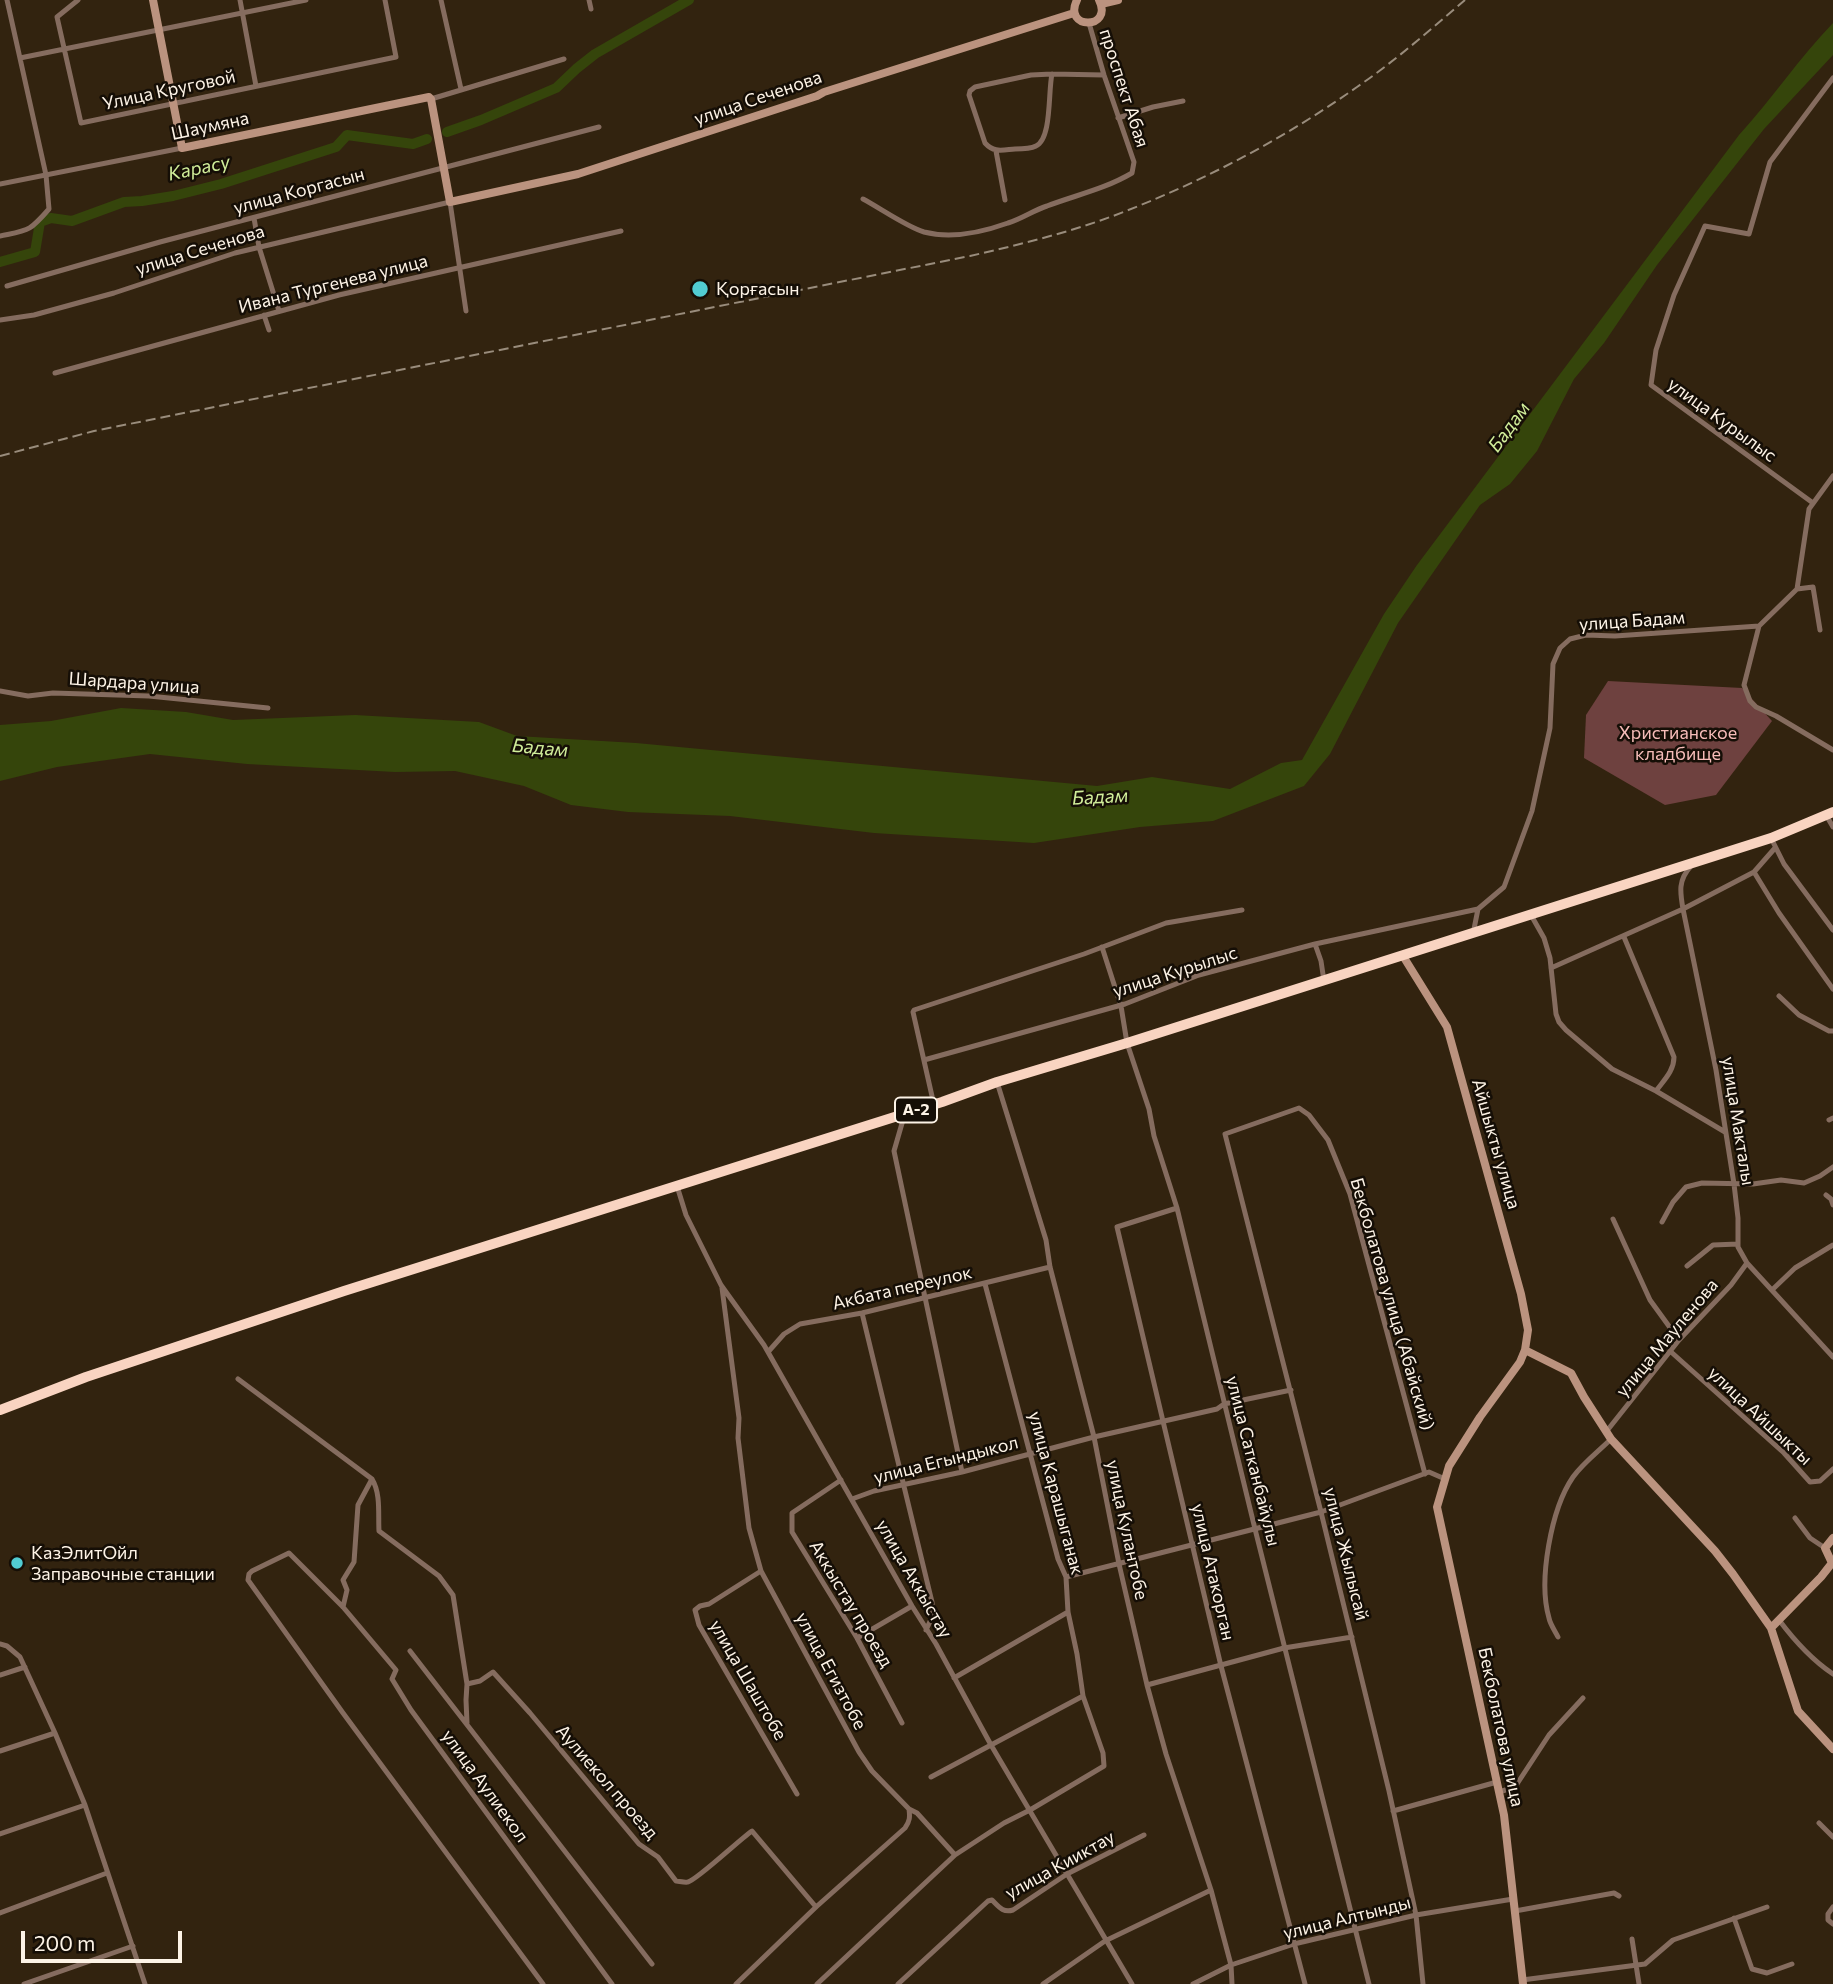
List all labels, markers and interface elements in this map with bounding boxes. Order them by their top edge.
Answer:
street label: проспект Абая [1095,26,1153,150]
street label: Улица Круговой [101,65,237,115]
street label: улица Сеченова [691,66,825,130]
street label: Шаумяна [169,107,251,145]
water label: Карасу [166,150,232,186]
street label: улица Коргасын [231,163,367,219]
street label: улица Сеченова [133,220,267,280]
street label: Ивана Тургенева улица [236,250,430,318]
place label: Қорғасын [716,278,800,300]
marker: Қорғасын [690,279,710,299]
street label: улица Курылыс [1663,373,1781,467]
water label: Бадам [1483,398,1535,456]
street label: улица Бадам [1578,607,1686,635]
street label: Шардара улица [68,668,200,698]
park label: Христианское кладбище [1619,722,1737,764]
water label: Бадам [511,734,569,762]
water label: Бадам [1071,784,1129,810]
street label: улица Курылыс [1110,942,1240,1002]
street label: улица Макталы [1717,1055,1759,1187]
street label: Айшыкты улица [1467,1076,1525,1212]
road number: A-2 [895,1098,937,1122]
street label: Бекболатова улица (Абайский) [1346,1175,1438,1433]
street label: Акбата переулок [830,1261,974,1315]
street label: улица Мауленова [1611,1275,1723,1401]
street label: улица Айшыкты [1703,1362,1817,1470]
street label: улица Сатканбайулы [1221,1374,1285,1548]
street label: улица Карашыганак [1024,1409,1088,1577]
street label: улица Егындыкол [871,1432,1021,1488]
street label: улица Кулантобе [1102,1458,1152,1602]
street label: улица Жылысай [1319,1485,1373,1623]
street label: улица Атакорган [1187,1501,1239,1643]
street label: улица Аккыстау [871,1516,957,1642]
street label: Аккыстау проезд [805,1537,897,1671]
place label: КазЭлитОйл Заправочные станции [31,1542,215,1584]
marker: КазЭлитОйл Заправочные станции [9,1555,25,1571]
street label: улица Егизтобе [791,1609,871,1733]
street label: улица Шаштобе [705,1616,791,1744]
street label: Бекболатова улица [1474,1645,1528,1809]
street label: Аулиекол проезд [551,1720,663,1844]
street label: улица Аулиекол [437,1726,533,1846]
street label: улица Кииктау [1001,1826,1119,1904]
street label: улица Алтынды [1281,1892,1413,1944]
scale bar [24,1918,186,1962]
text: 200 m [34,1930,95,1955]

